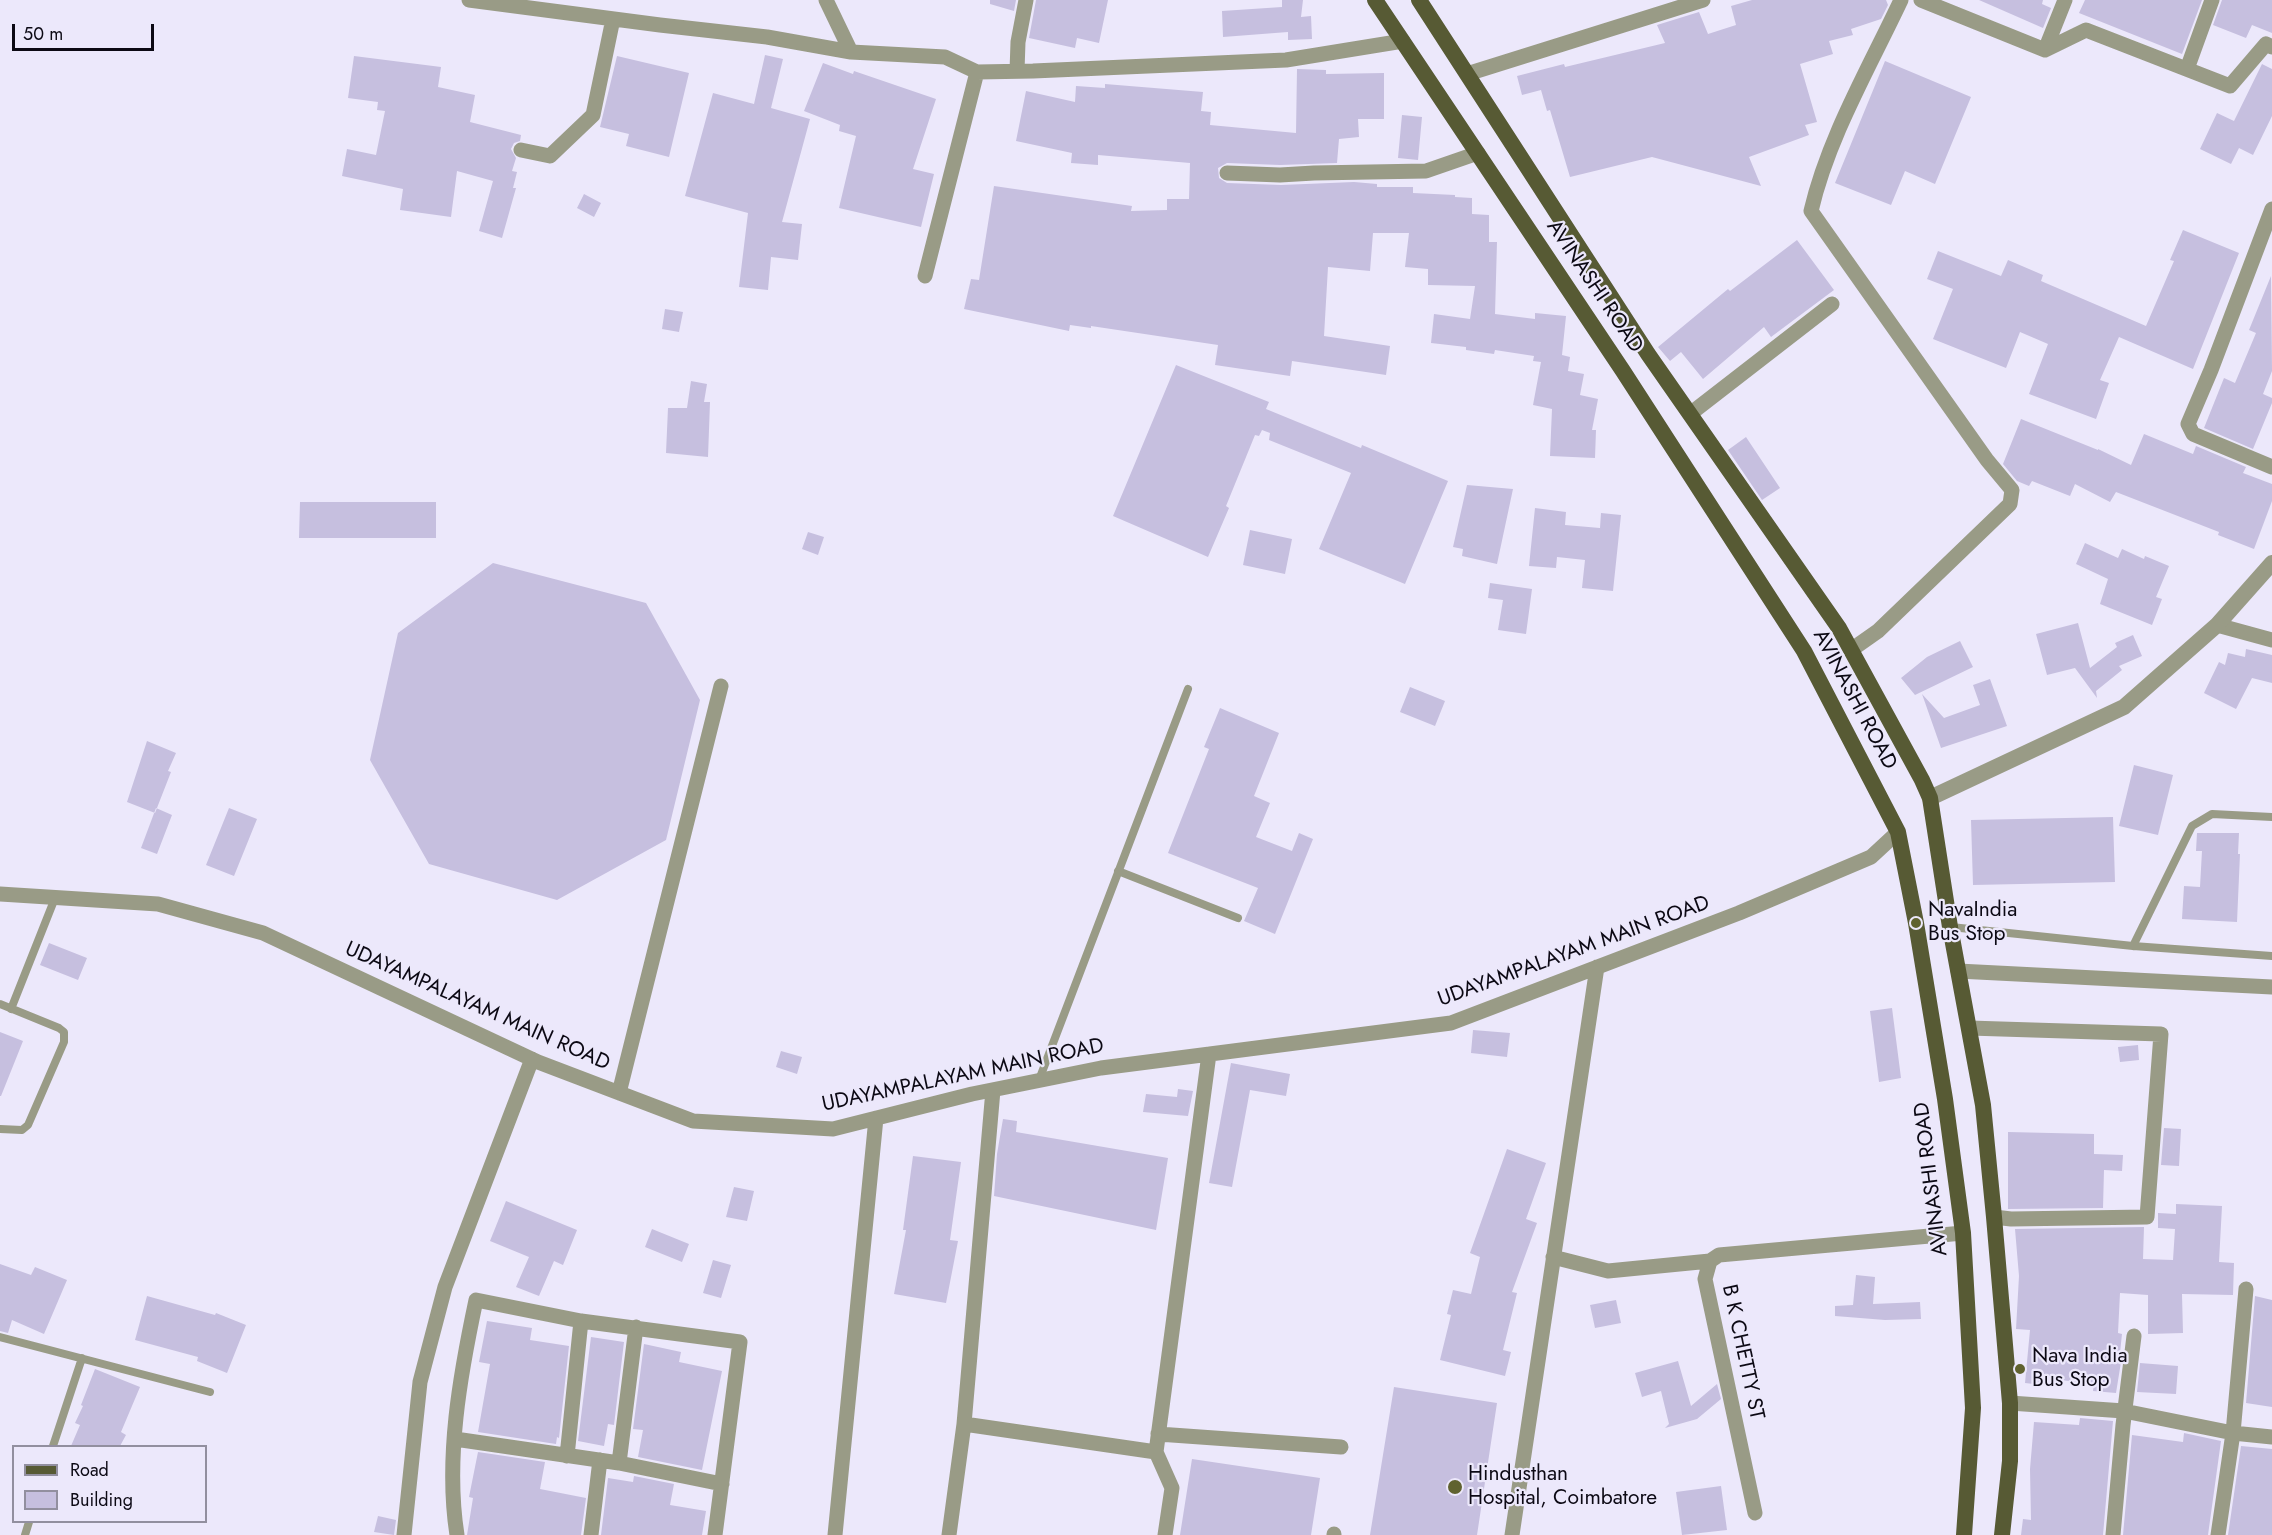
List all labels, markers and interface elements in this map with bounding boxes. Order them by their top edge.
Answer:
scale bar [15,12,158,50]
text: 50 m [23,21,63,47]
street label: AVINASHI ROAD [1540,216,1648,358]
street label: AVINASHI ROAD [1807,626,1901,774]
street label: UDAYAMPALAYAM MAIN ROAD [1435,891,1713,1013]
place label: NavaIndia Bus Stop [1928,898,2017,948]
marker: NavaIndia Bus Stop [1909,916,1923,930]
street label: UDAYAMPALAYAM MAIN ROAD [341,937,613,1077]
street label: UDAYAMPALAYAM MAIN ROAD [820,1034,1106,1118]
street label: AVINASHI ROAD [1910,1101,1954,1257]
street label: B K CHETTY ST [1715,1282,1769,1422]
place label: Nava India Bus Stop [2032,1344,2128,1394]
marker: Nava India Bus Stop [2013,1362,2027,1376]
legend [12,1445,207,1523]
text: Road [70,1457,109,1483]
place label: Hindusthan Hospital, Coimbatore [1468,1462,1657,1512]
marker: Hindusthan Hospital, Coimbatore [1446,1478,1464,1496]
text: Building [70,1487,133,1513]

